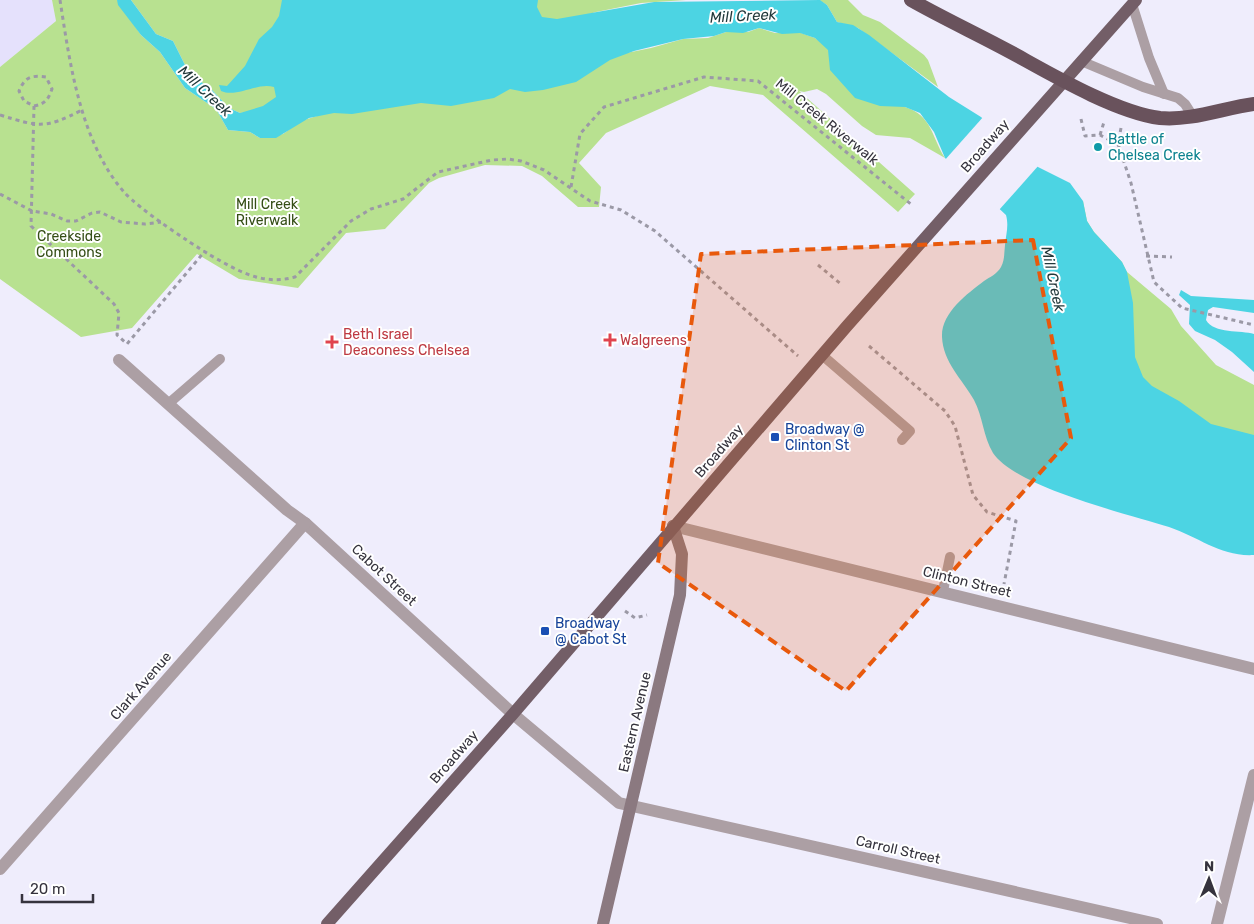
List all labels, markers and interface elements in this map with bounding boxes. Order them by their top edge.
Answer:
water label: Mill Creek [709,5,777,27]
water label: Mill Creek [174,62,236,121]
street label: Mill Creek Riverwalk [772,75,883,169]
street label: Broadway [957,116,1013,176]
place label: Battle of Chelsea Creek [1108,131,1201,164]
marker: Battle of Chelsea Creek [1092,141,1104,153]
park label: Mill Creek Riverwalk [236,196,299,229]
park label: Creekside Commons [36,228,102,261]
water label: Mill Creek [1037,244,1069,314]
place label: Beth Israel Deaconess Chelsea [343,326,470,359]
place label: Walgreens [620,332,687,349]
marker: Walgreens [604,334,616,346]
marker: Beth Israel Deaconess Chelsea [325,335,339,349]
street label: Broadway [691,421,747,481]
place label: Broadway @ Clinton St [785,421,865,454]
marker: Broadway @ Clinton St [769,431,781,443]
street label: Cabot Street [348,541,420,610]
street label: Clinton Street [921,563,1013,601]
place label: Broadway @ Cabot St [555,615,627,648]
marker: Broadway @ Cabot St [539,625,551,637]
street label: Clark Avenue [107,648,175,724]
street label: Eastern Avenue [615,670,655,774]
street label: Broadway [426,727,482,787]
street label: Carroll Street [854,832,942,868]
north arrow [1184,854,1234,904]
text: N [1204,858,1214,875]
scale bar [22,872,94,904]
text: 20 m [30,880,65,898]

